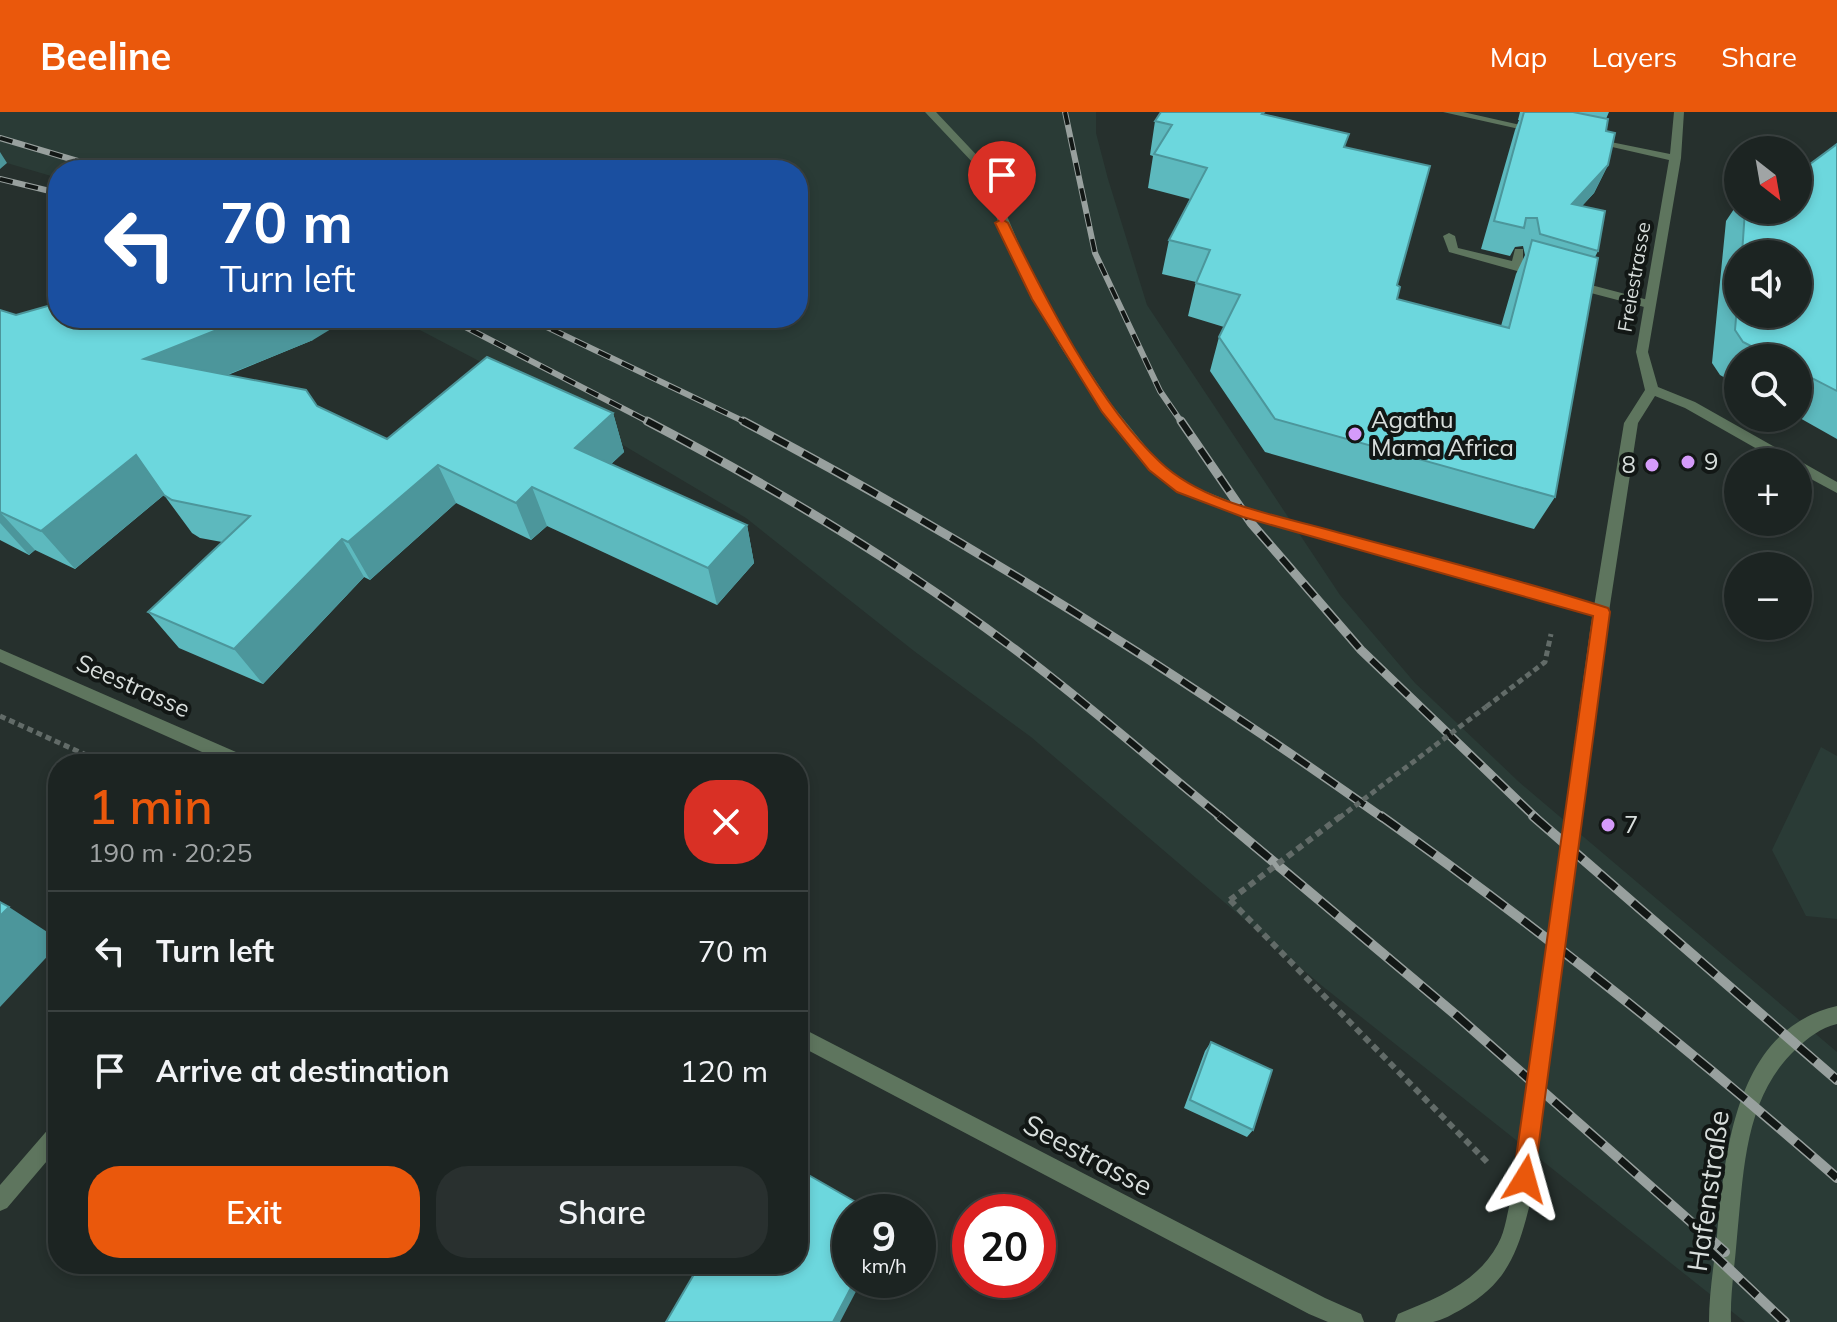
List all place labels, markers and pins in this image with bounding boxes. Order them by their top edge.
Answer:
pin [968,141,1036,223]
place label: Agathu Mama Africa [1371,404,1514,462]
marker: Agathu Mama Africa [1346,425,1364,443]
place label: 9 [1704,446,1718,476]
place label: 8 [1622,449,1636,479]
marker: 9 [1679,453,1697,471]
marker: 8 [1643,456,1661,474]
place label: 7 [1624,809,1638,839]
marker: 7 [1599,816,1617,834]

